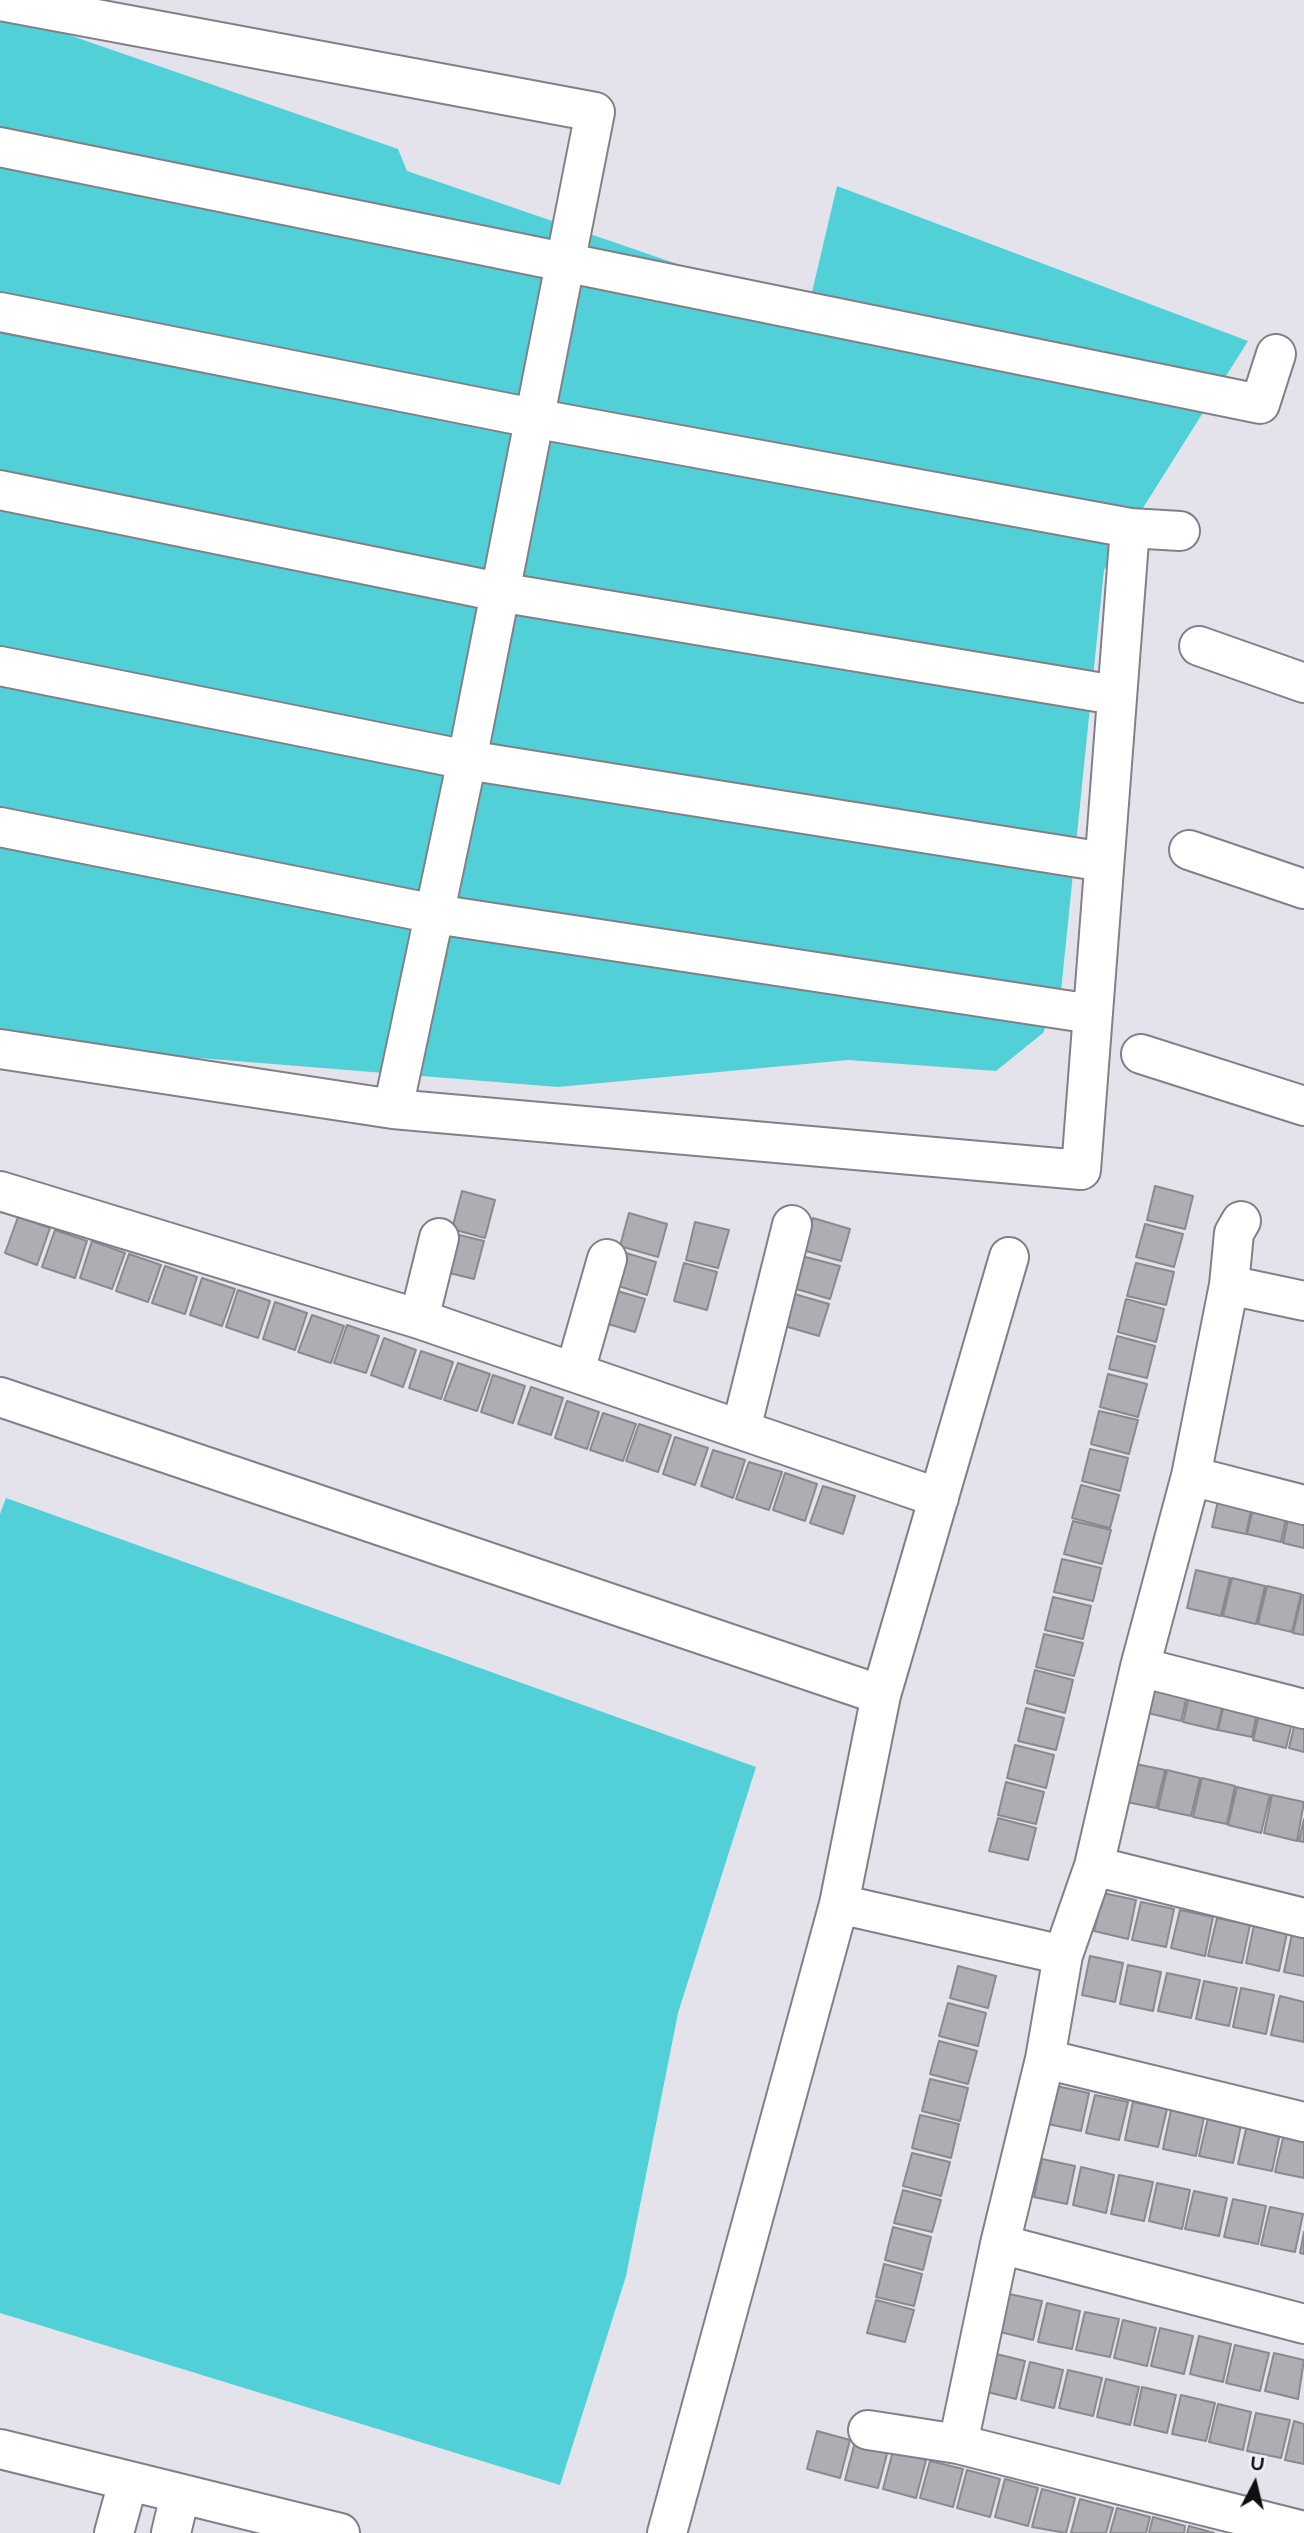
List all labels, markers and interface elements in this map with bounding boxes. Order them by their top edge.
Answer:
north arrow [1220,2449,1290,2519]
text: U [1249,2451,1266,2475]

